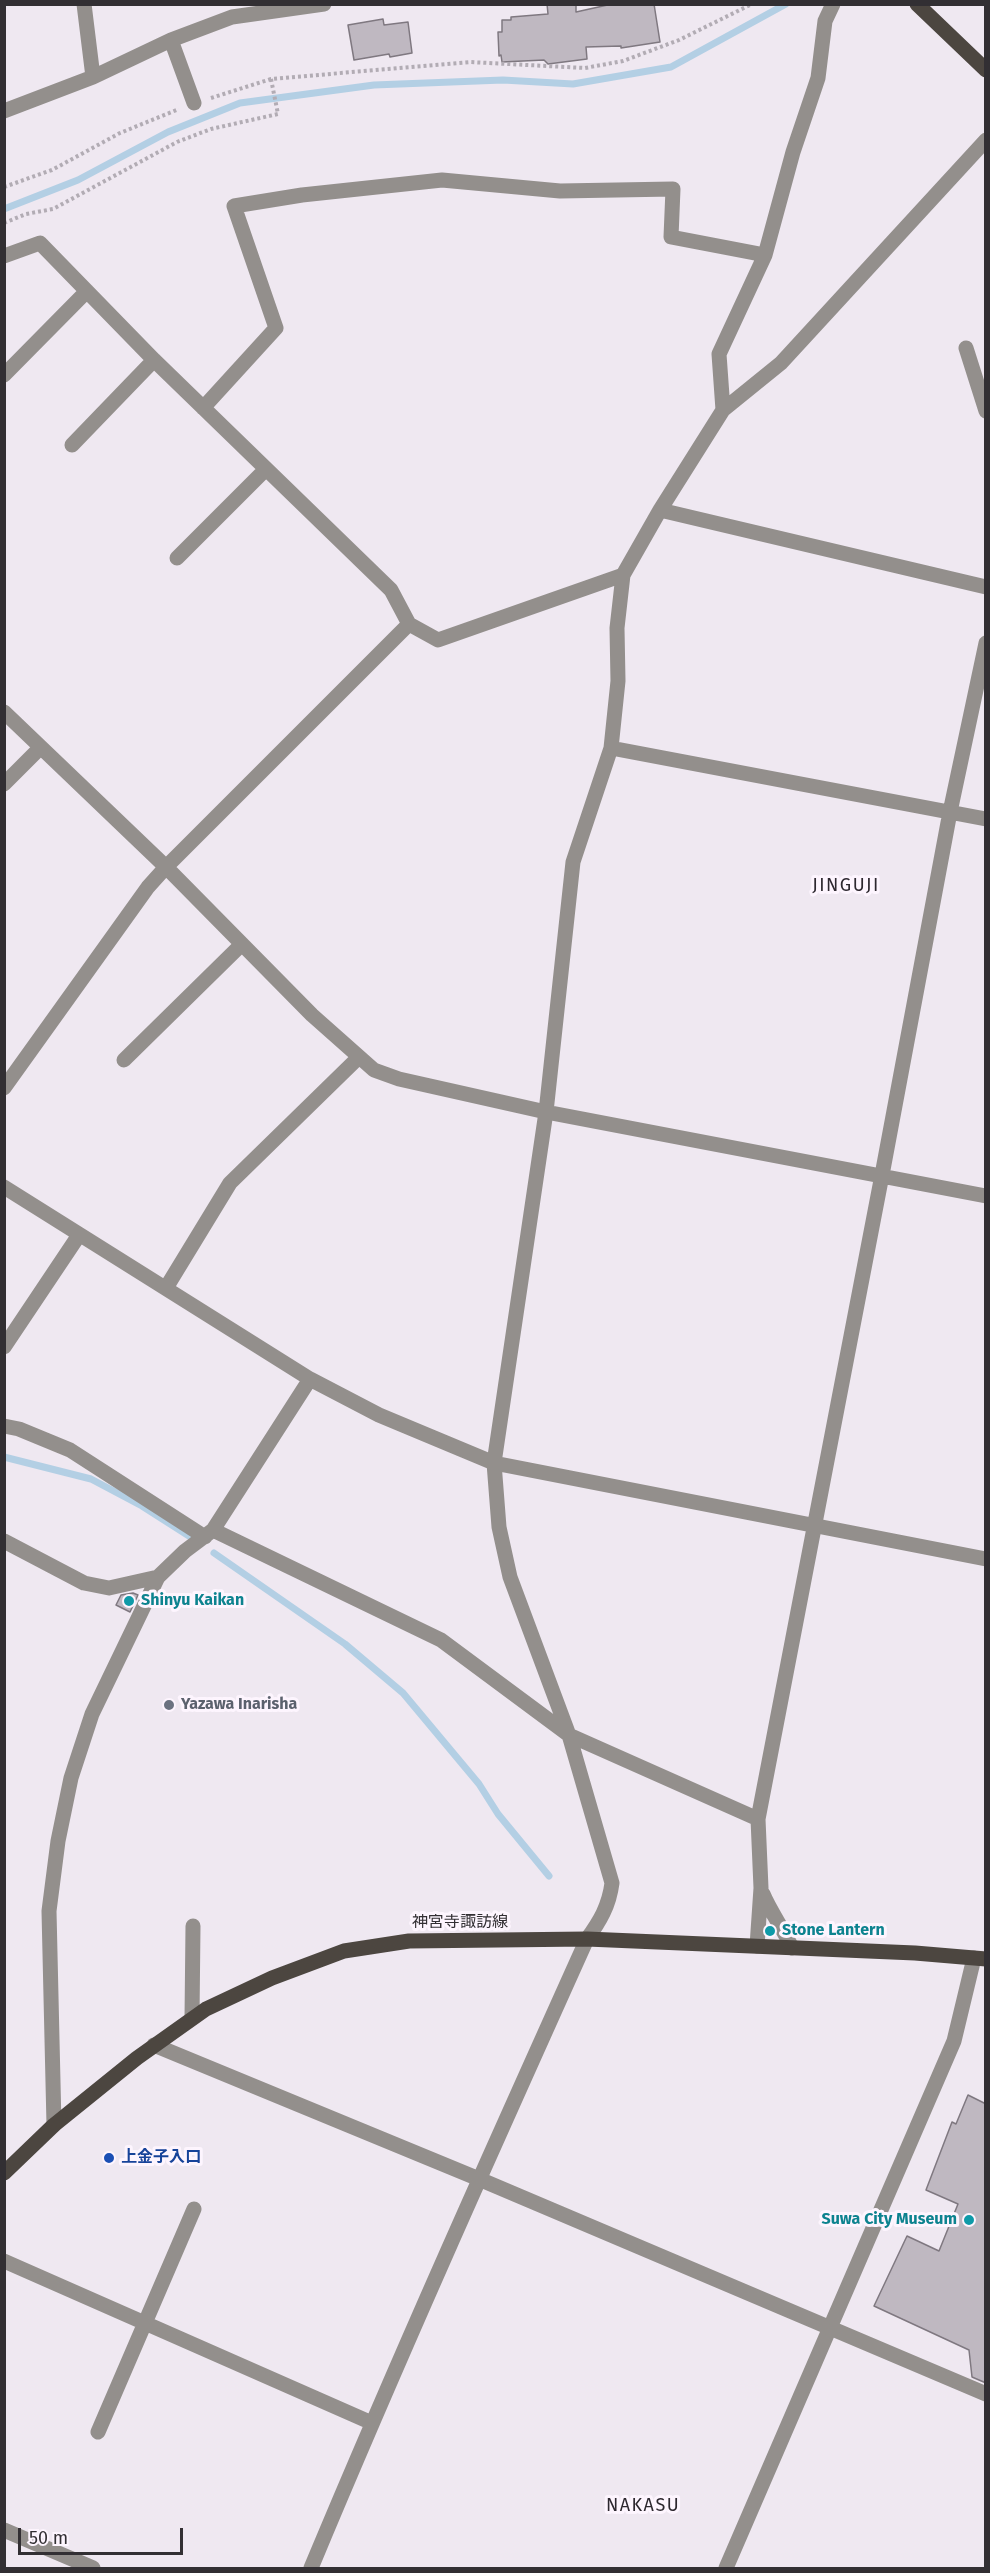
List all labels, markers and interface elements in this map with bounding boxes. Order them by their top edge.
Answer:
district label: JINGUJI [812,875,880,897]
place label: Shinyu Kaikan [141,1591,244,1611]
marker: Shinyu Kaikan [122,1594,136,1608]
place label: Yazawa Inarisha [181,1695,297,1715]
marker: Yazawa Inarisha [162,1698,176,1712]
street label: 神宮寺諏訪線 [412,1913,508,1933]
place label: Stone Lantern [782,1921,885,1941]
marker: Stone Lantern [763,1924,777,1938]
place label: 上金子入口 [121,2148,201,2168]
marker: 上金子入口 [102,2151,116,2165]
place label: Suwa City Museum [822,2210,957,2230]
marker: Suwa City Museum [962,2213,976,2227]
district label: NAKASU [606,2495,680,2517]
scale bar [21,2516,186,2554]
text: 50 m [29,2527,68,2549]

